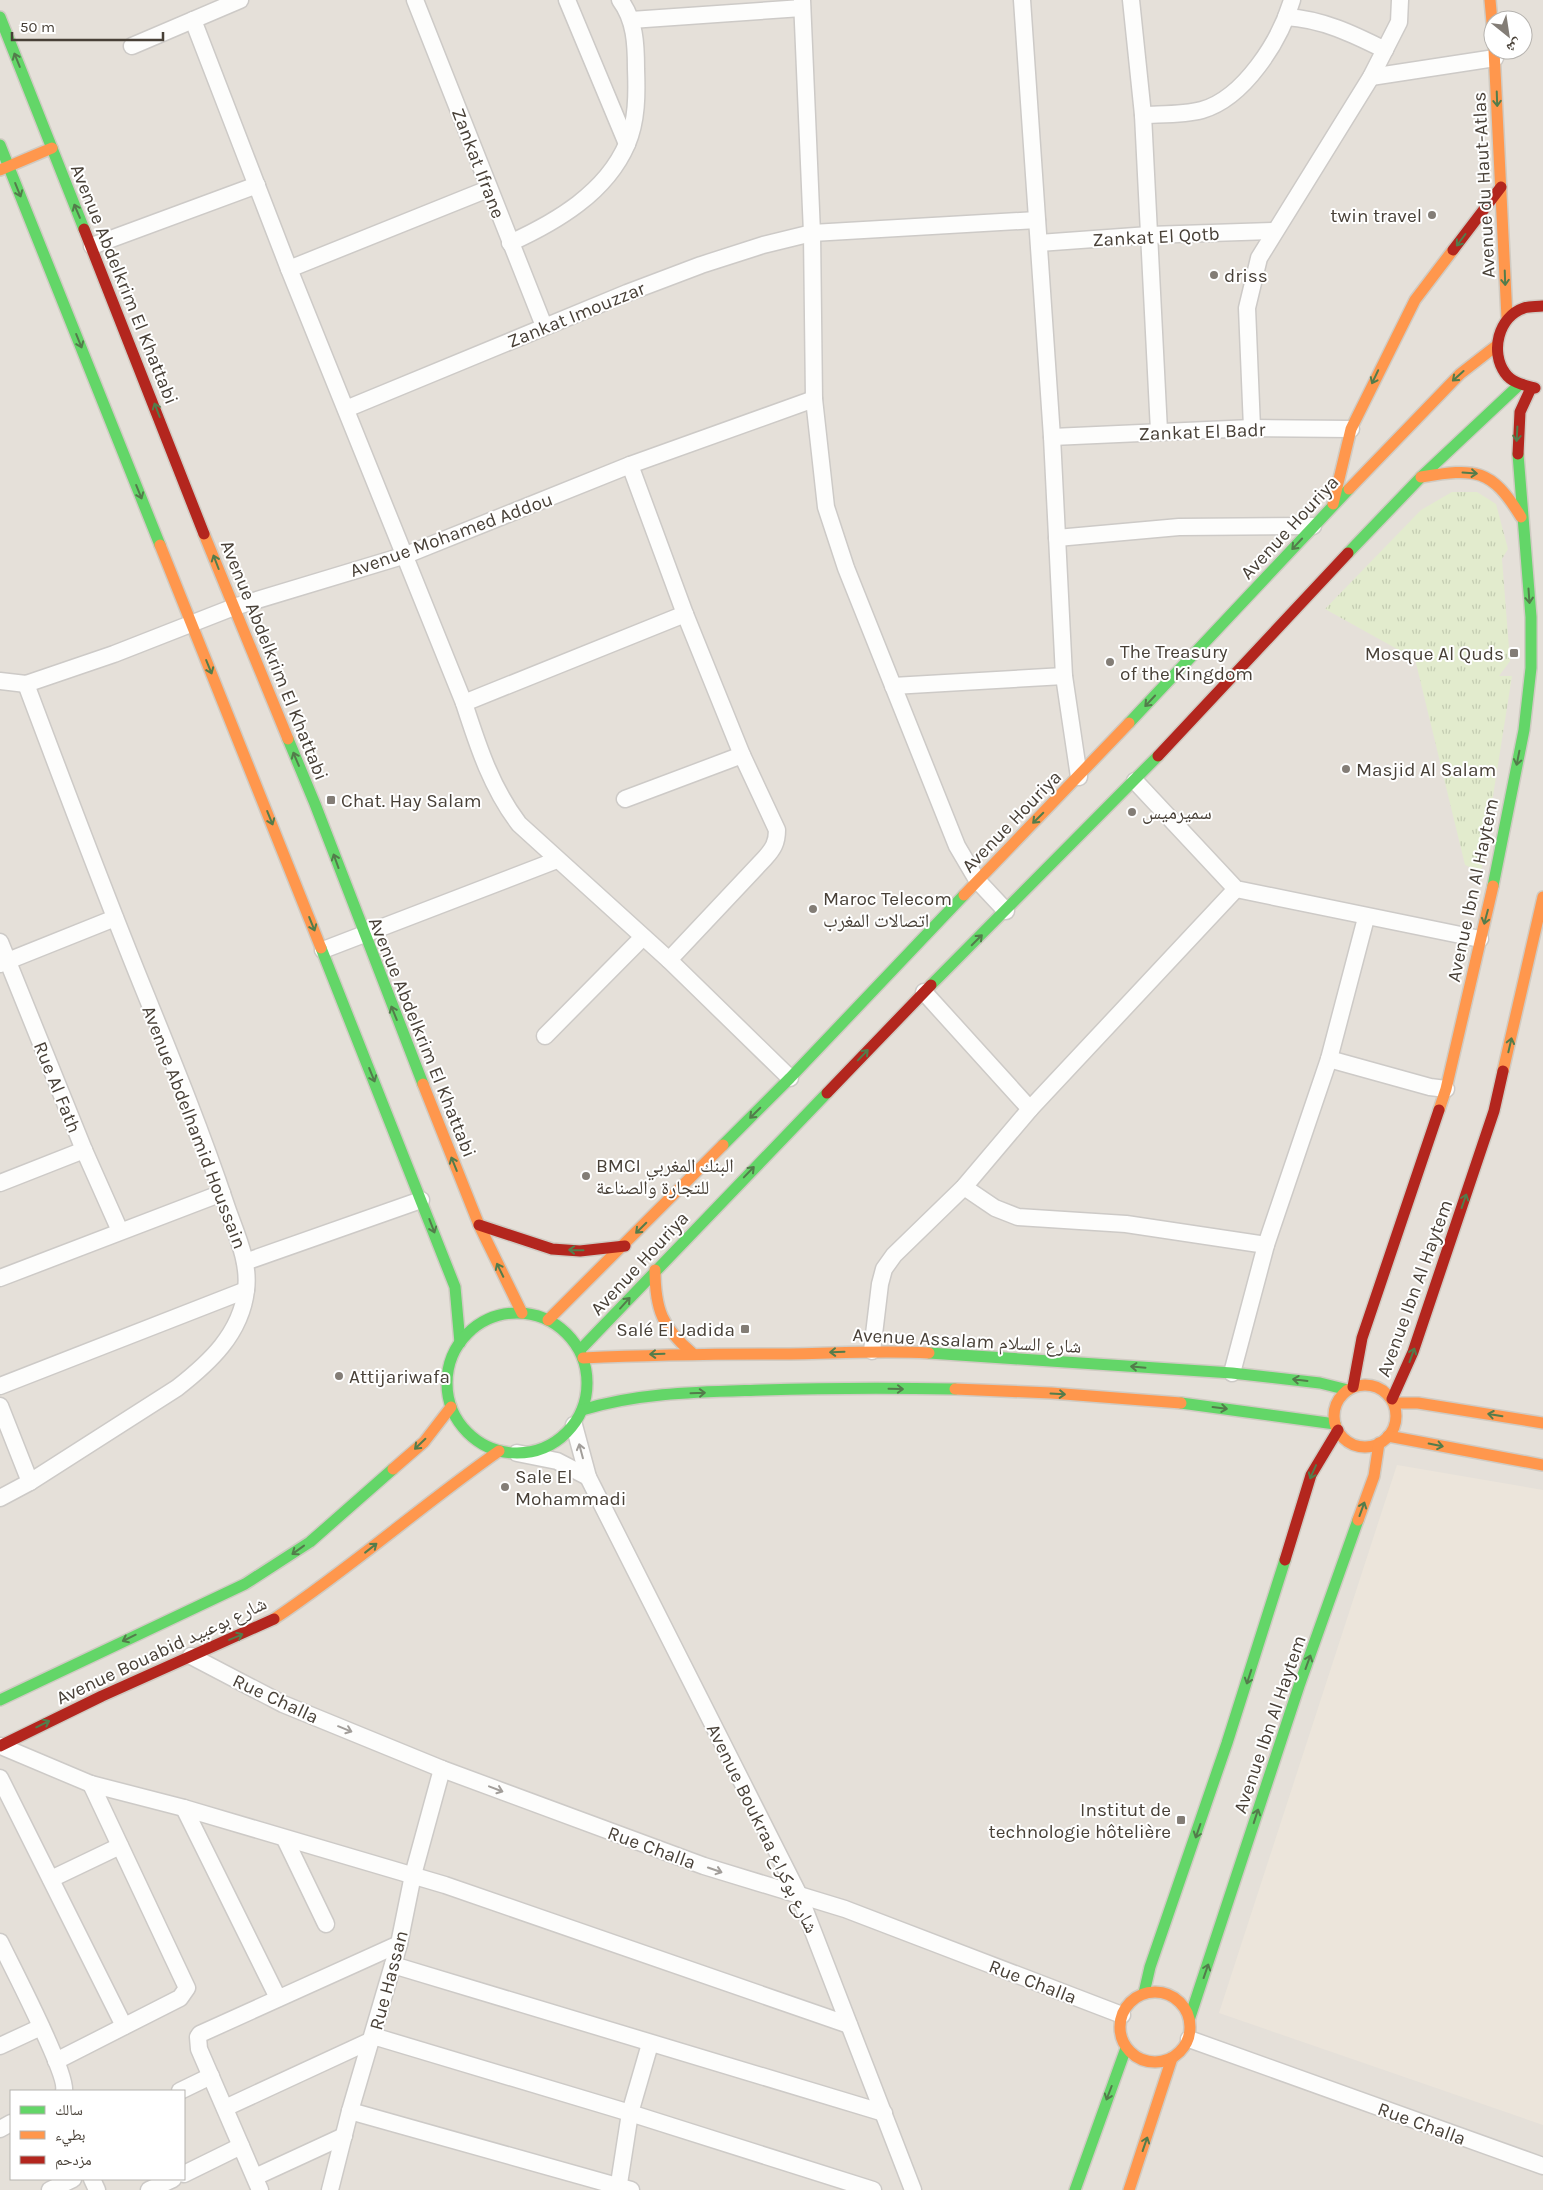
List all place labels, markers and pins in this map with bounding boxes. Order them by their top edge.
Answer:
place label: twin travel [1330,205,1422,227]
marker: twin travel [1426,209,1438,221]
place label: driss [1224,265,1268,287]
marker: driss [1208,269,1220,281]
place label: The Treasury of the Kingdom [1120,641,1253,685]
place label: Mosque Al Quds [1365,643,1504,665]
marker: Mosque Al Quds [1508,647,1520,659]
marker: The Treasury of the Kingdom [1104,656,1116,668]
place label: Masjid Al Salam [1356,759,1496,781]
marker: Masjid Al Salam [1340,763,1352,775]
place label: Chat. Hay Salam [341,790,482,812]
marker: Chat. Hay Salam [325,794,337,806]
place label: سميرميس [1142,802,1212,824]
marker: سميرميس [1126,806,1138,818]
place label: Maroc Telecom اتصالات المغرب [823,888,952,932]
marker: Maroc Telecom اتصالات المغرب [807,903,819,915]
place label: BMCI البنك المغربي للتجارة والصناعة [596,1155,734,1199]
marker: BMCI البنك المغربي للتجارة والصناعة [580,1170,592,1182]
place label: Salé El Jadida [616,1319,735,1341]
marker: Salé El Jadida [739,1323,751,1335]
place label: Attijariwafa [349,1366,450,1388]
marker: Attijariwafa [333,1370,345,1382]
place label: Sale El Mohammadi [515,1466,626,1510]
marker: Sale El Mohammadi [499,1481,511,1493]
place label: Institut de technologie hôtelière [989,1799,1171,1843]
marker: Institut de technologie hôtelière [1175,1814,1187,1826]

